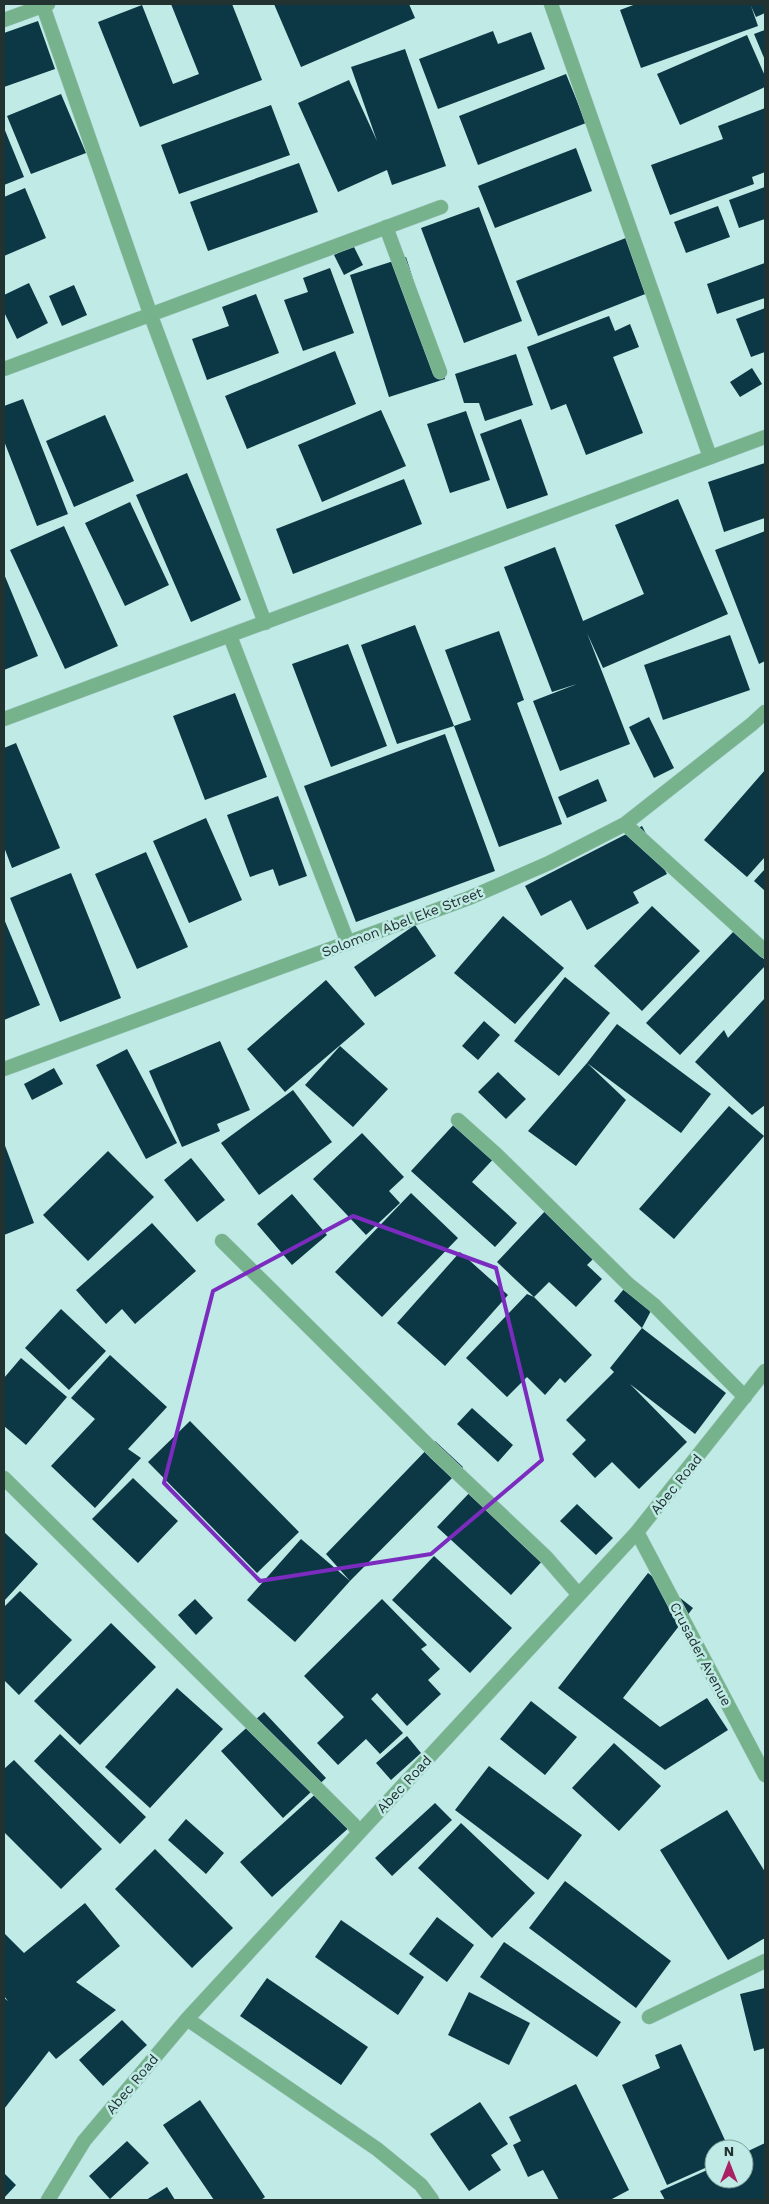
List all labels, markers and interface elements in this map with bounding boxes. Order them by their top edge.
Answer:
street label: Solomon Abel Eke Street [319,884,485,960]
street label: Abec Road [647,1451,705,1517]
street label: Crusader Avenue [667,1599,735,1709]
street label: Abec Road [373,1752,435,1816]
street label: Abec Road [102,2051,162,2117]
north arrow [704,2139,754,2189]
text: N [724,2143,734,2159]

